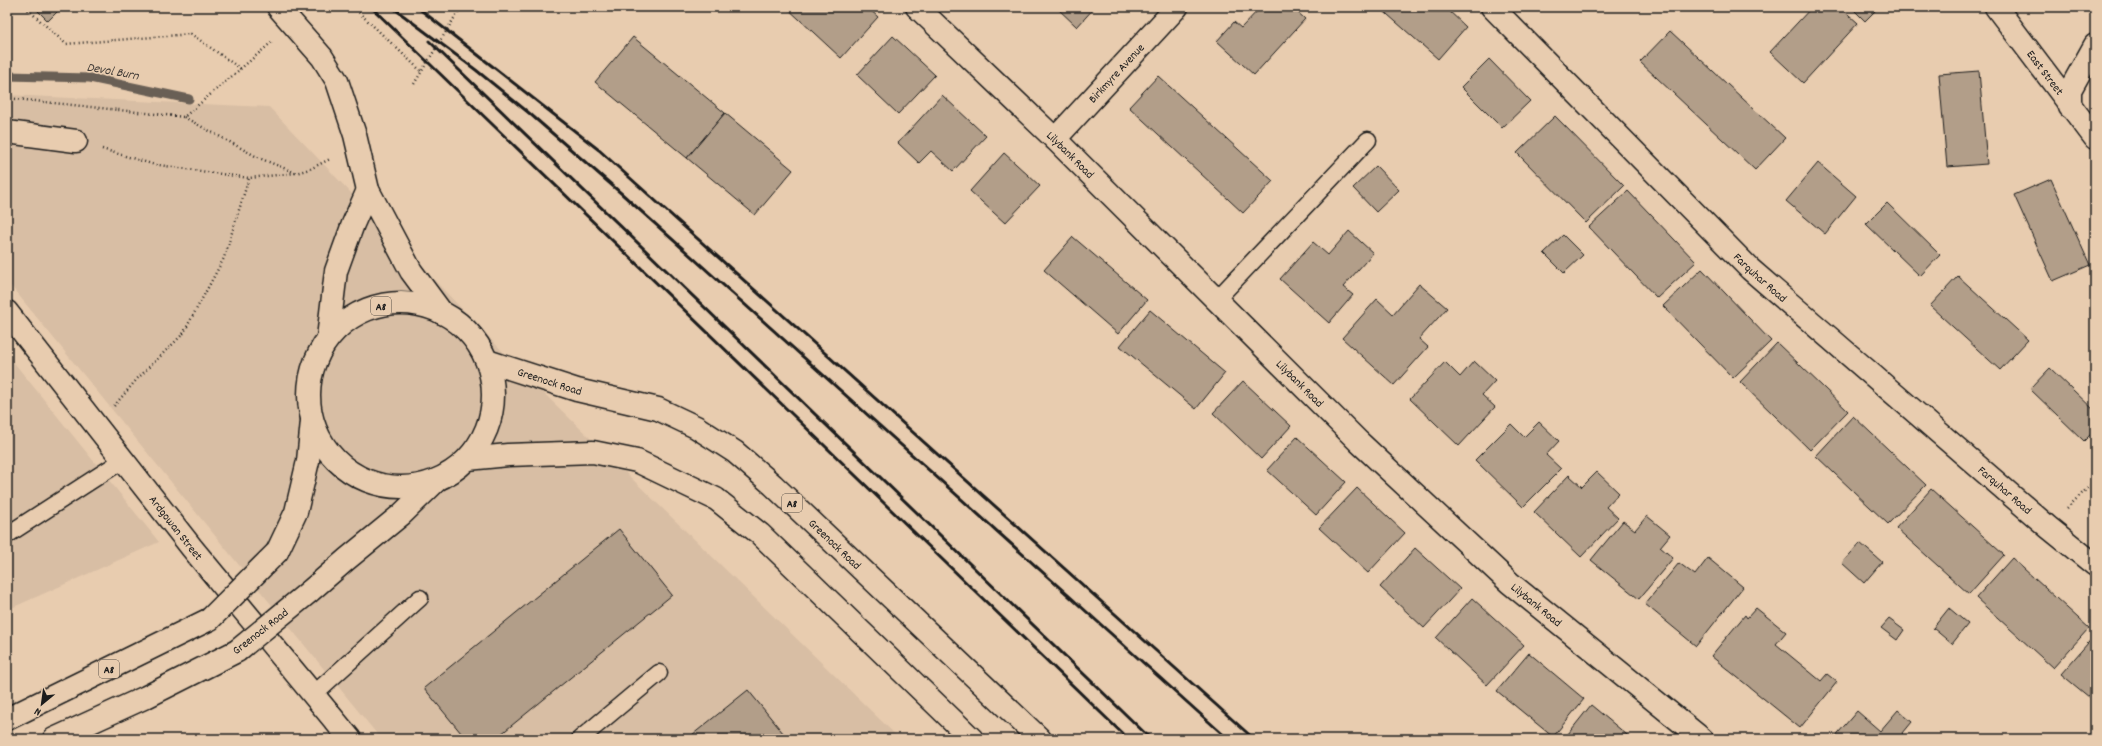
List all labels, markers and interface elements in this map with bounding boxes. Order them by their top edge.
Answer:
street label: Birkmyre Avenue [1085,40,1149,108]
street label: East Street [2022,47,2067,100]
water label: Devol Burn [85,59,141,87]
street label: Lilybank Road [1042,128,1097,183]
street label: Farquhar Road [1729,250,1790,307]
road number: A8 [371,297,391,315]
street label: Lilybank Road [1271,357,1327,412]
street label: Greenock Road [515,364,583,401]
street label: Farquhar Road [1973,463,2035,519]
street label: Ardgowan Street [144,493,206,565]
road number: A8 [782,494,802,512]
street label: Greenock Road [804,516,864,574]
street label: Lilybank Road [1506,580,1565,632]
street label: Greenock Road [229,605,293,659]
road number: A8 [99,660,119,678]
north arrow [22,684,62,724]
text: N [31,702,44,719]

